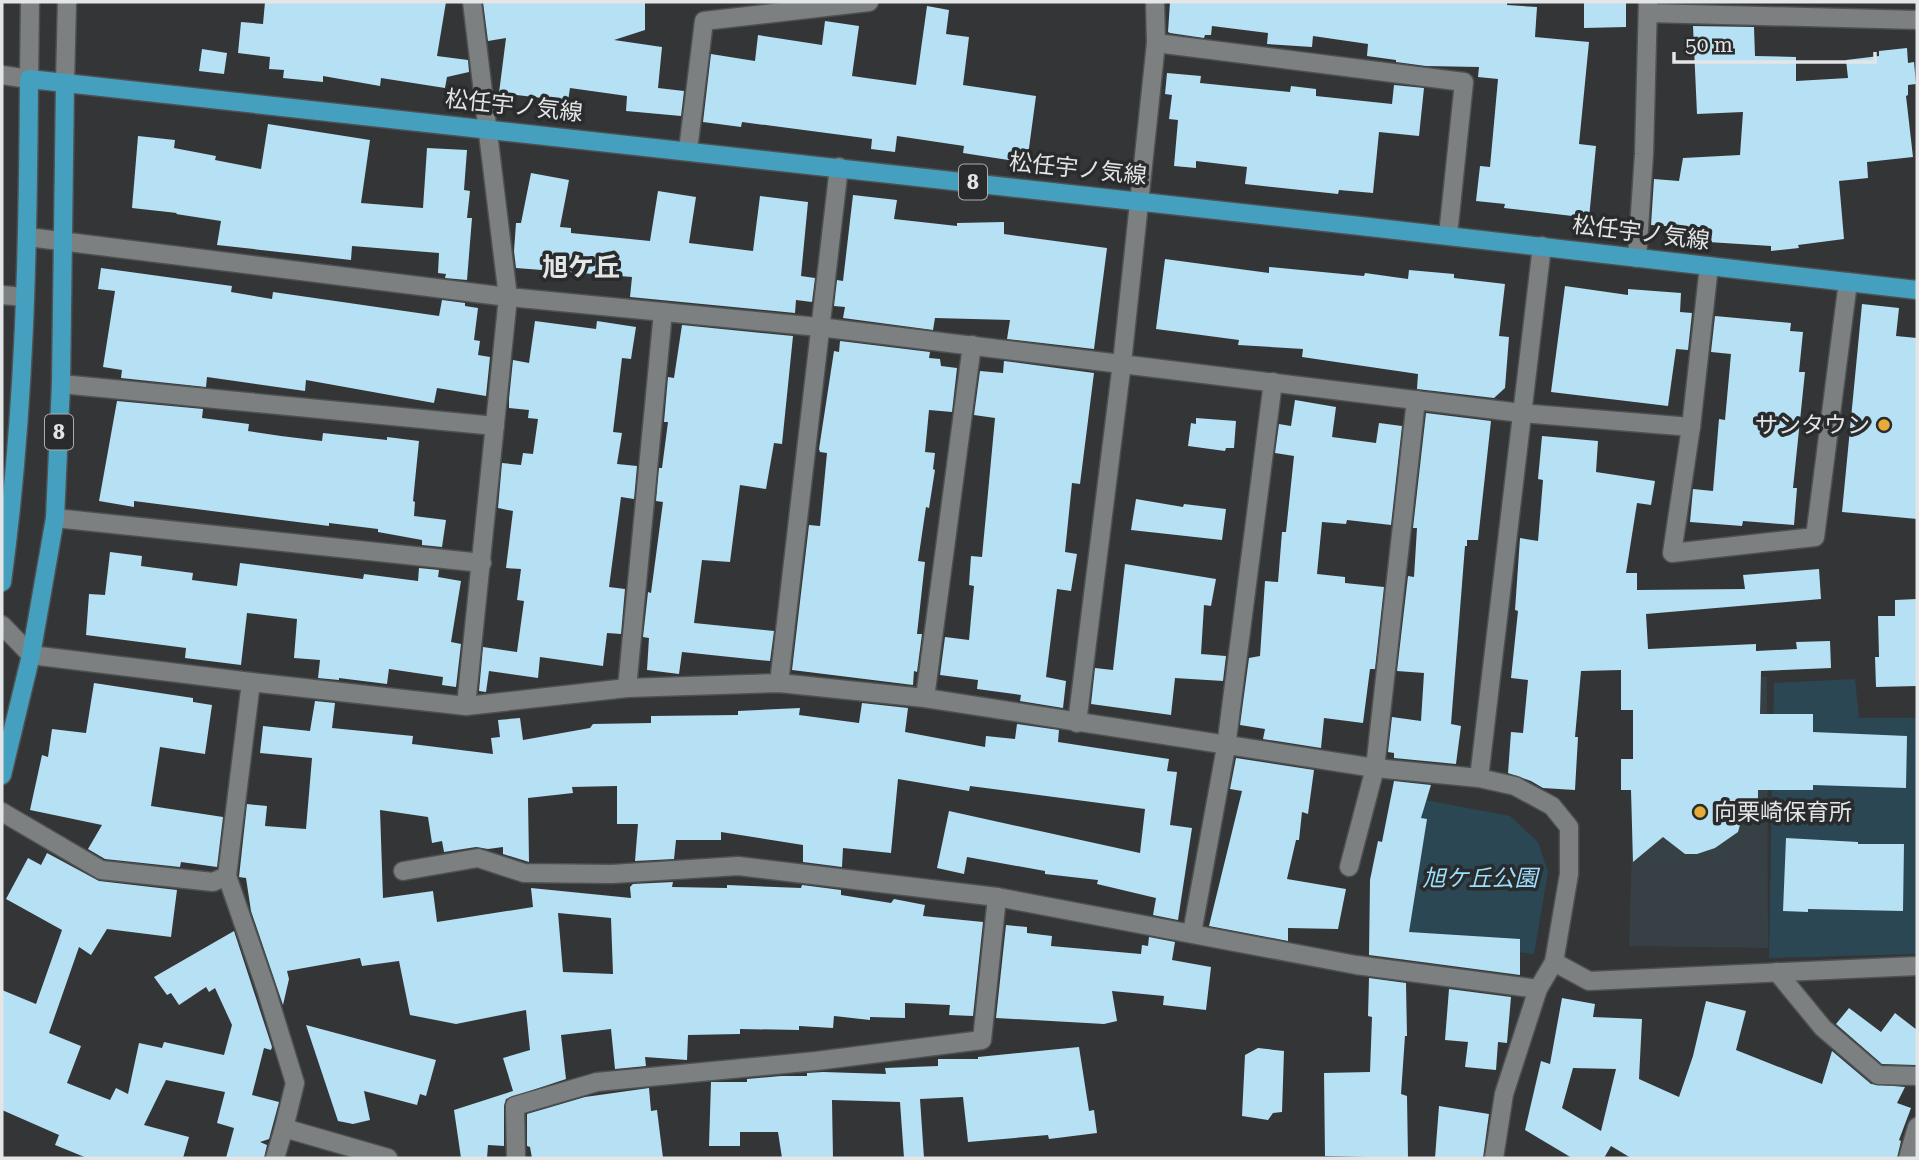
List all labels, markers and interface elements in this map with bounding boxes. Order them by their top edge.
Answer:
scale bar [1674,21,1875,65]
text: 50 m [1685,33,1733,57]
street label: 松任宇ノ気線 [444,85,584,127]
street label: 松任宇ノ気線 [1008,148,1148,190]
road number: 8 [959,164,987,200]
street label: 松任宇ノ気線 [1571,211,1711,255]
district label: 旭ケ丘 [542,252,620,282]
place label: サンタウン [1755,412,1870,439]
road number: 8 [45,414,73,450]
marker: サンタウン [1876,417,1892,433]
place label: 向栗崎保育所 [1714,799,1852,826]
marker: 向栗崎保育所 [1692,804,1708,820]
park label: 旭ケ丘公園 [1423,865,1541,892]

